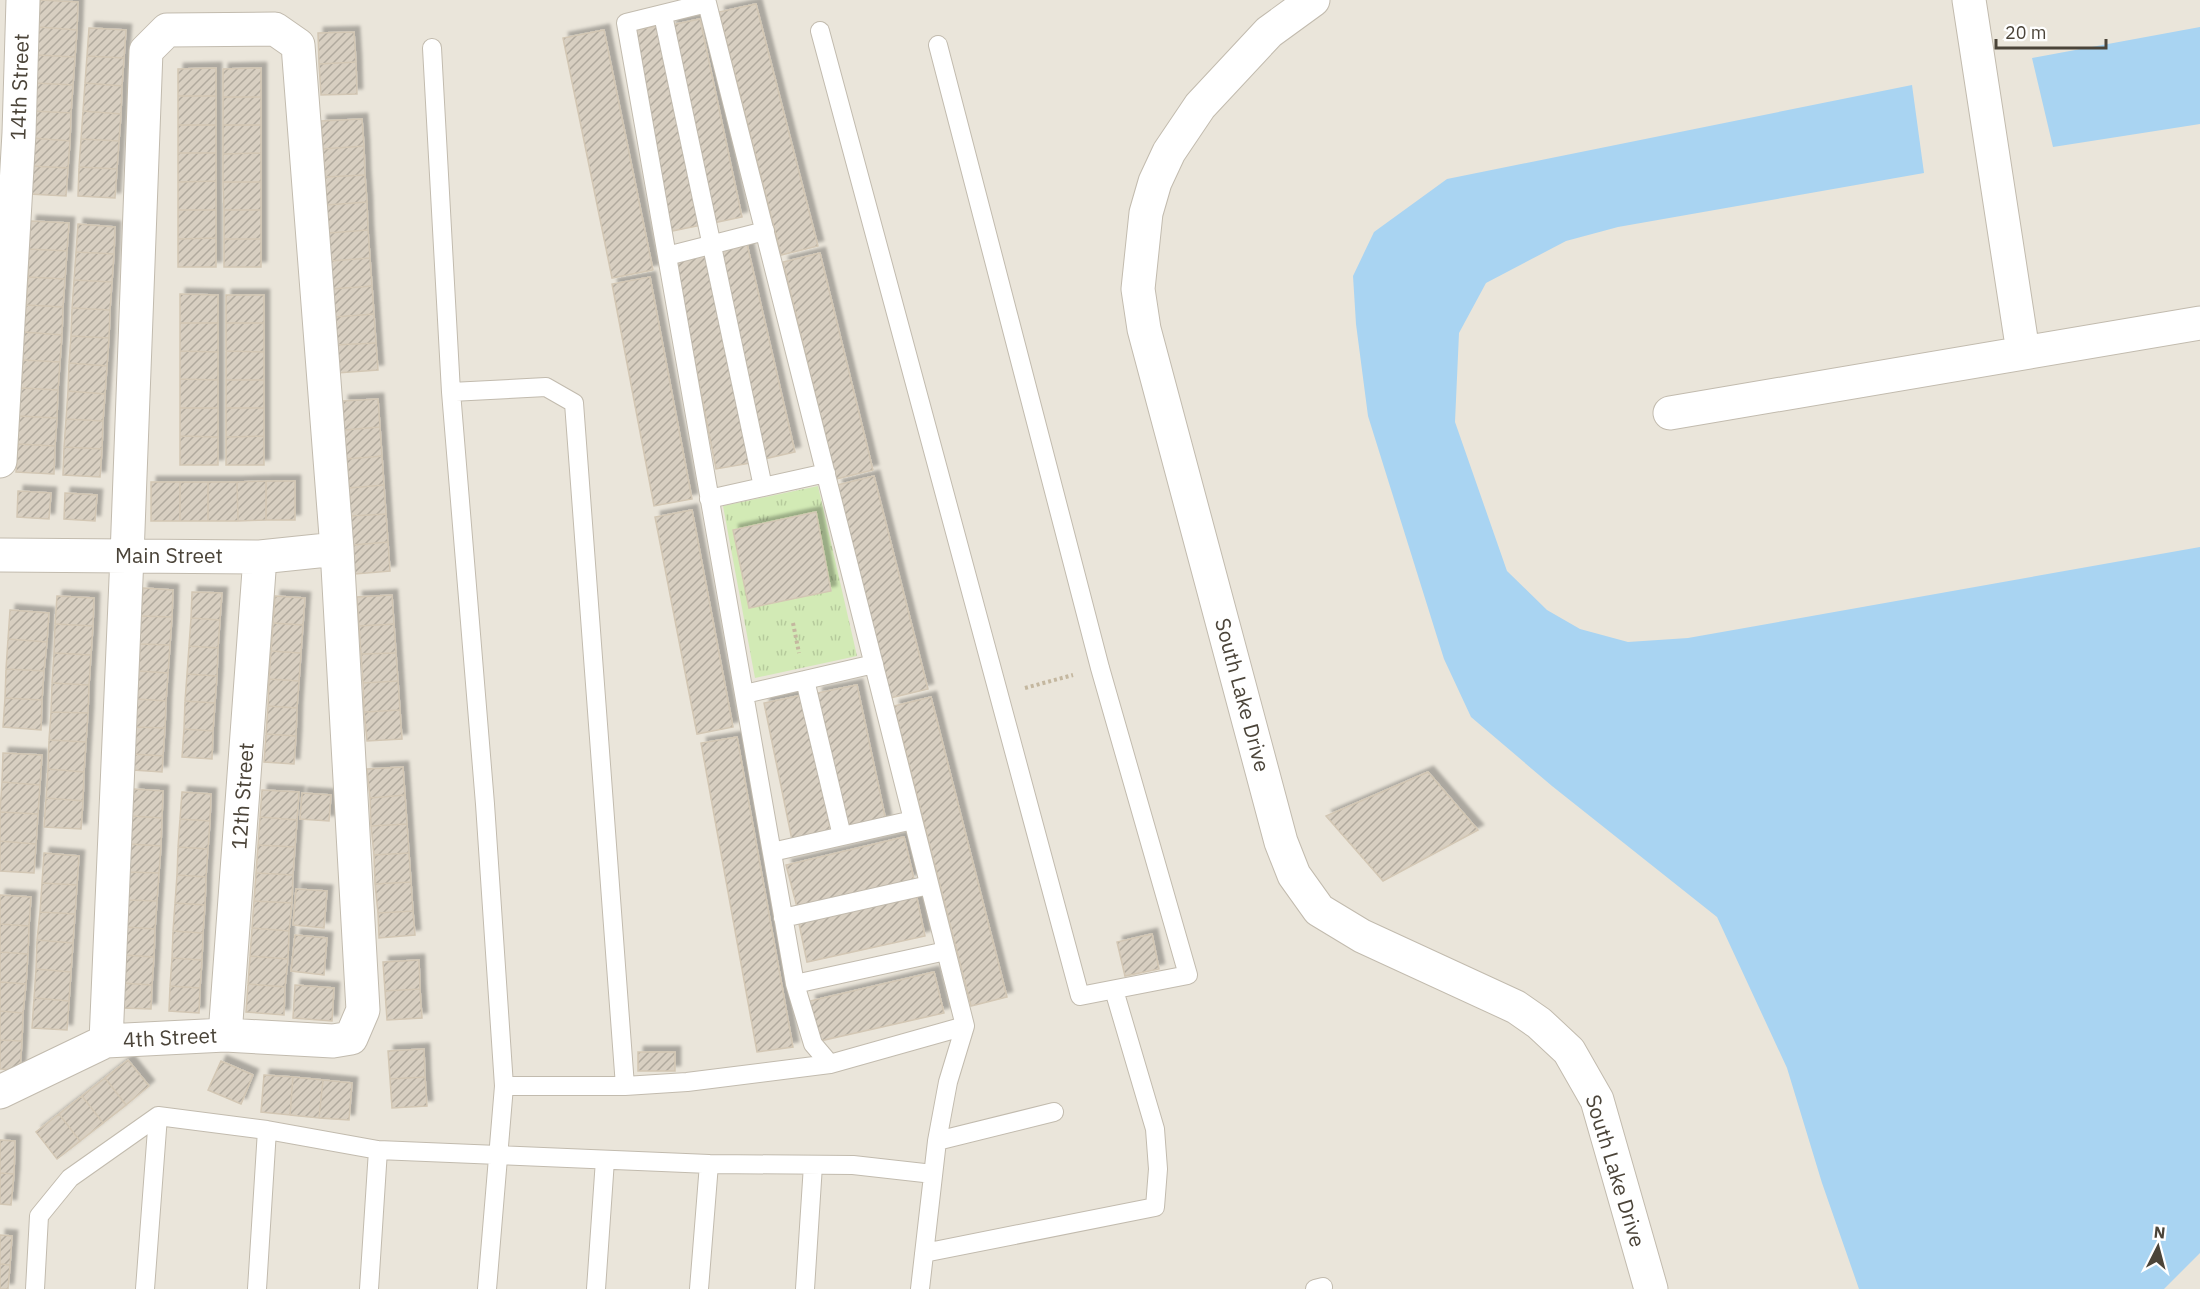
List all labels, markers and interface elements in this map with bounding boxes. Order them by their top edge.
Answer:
scale bar [1996,12,2106,50]
text: 20 m [2005,21,2047,44]
street label: 14th Street [3,33,35,141]
street label: Main Street [115,541,223,569]
street label: South Lake Drive [1209,615,1277,775]
street label: 12th Street [224,742,260,850]
street label: 4th Street [122,1021,218,1053]
street label: South Lake Drive [1580,1091,1652,1250]
north arrow [2128,1217,2188,1277]
text: N [2153,1222,2166,1243]

